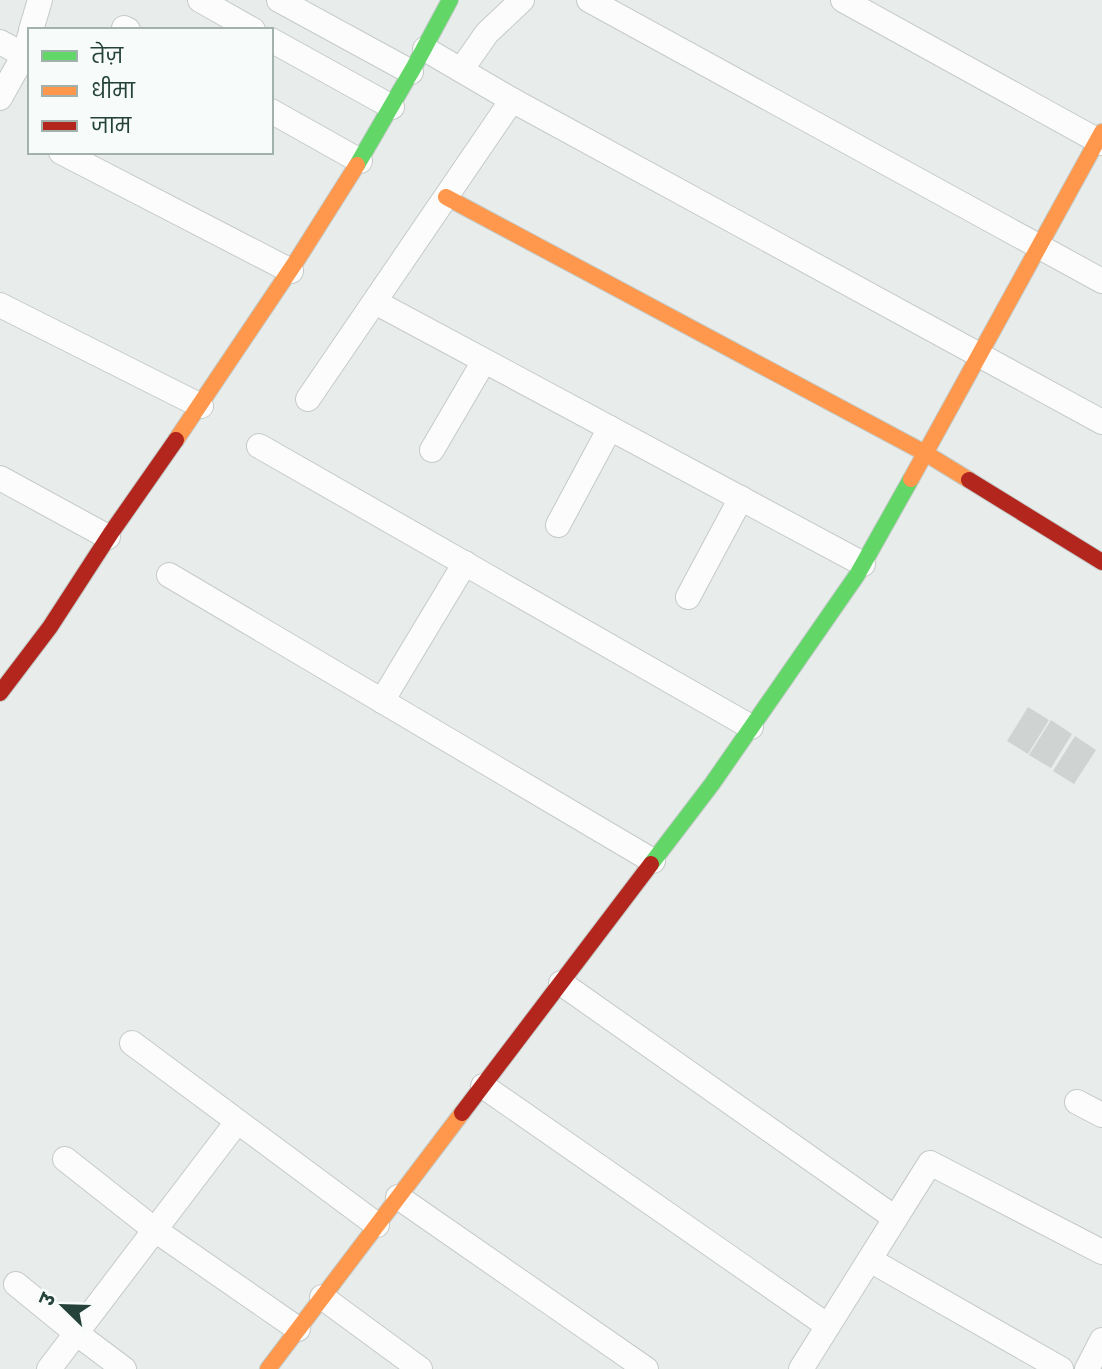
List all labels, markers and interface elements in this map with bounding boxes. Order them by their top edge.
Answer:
legend [28,28,273,154]
text: तेज़ [90,41,125,70]
text: धीमा [91,76,136,105]
text: जाम [90,111,133,140]
north arrow [28,1271,98,1341]
text: उ [33,1288,63,1311]

